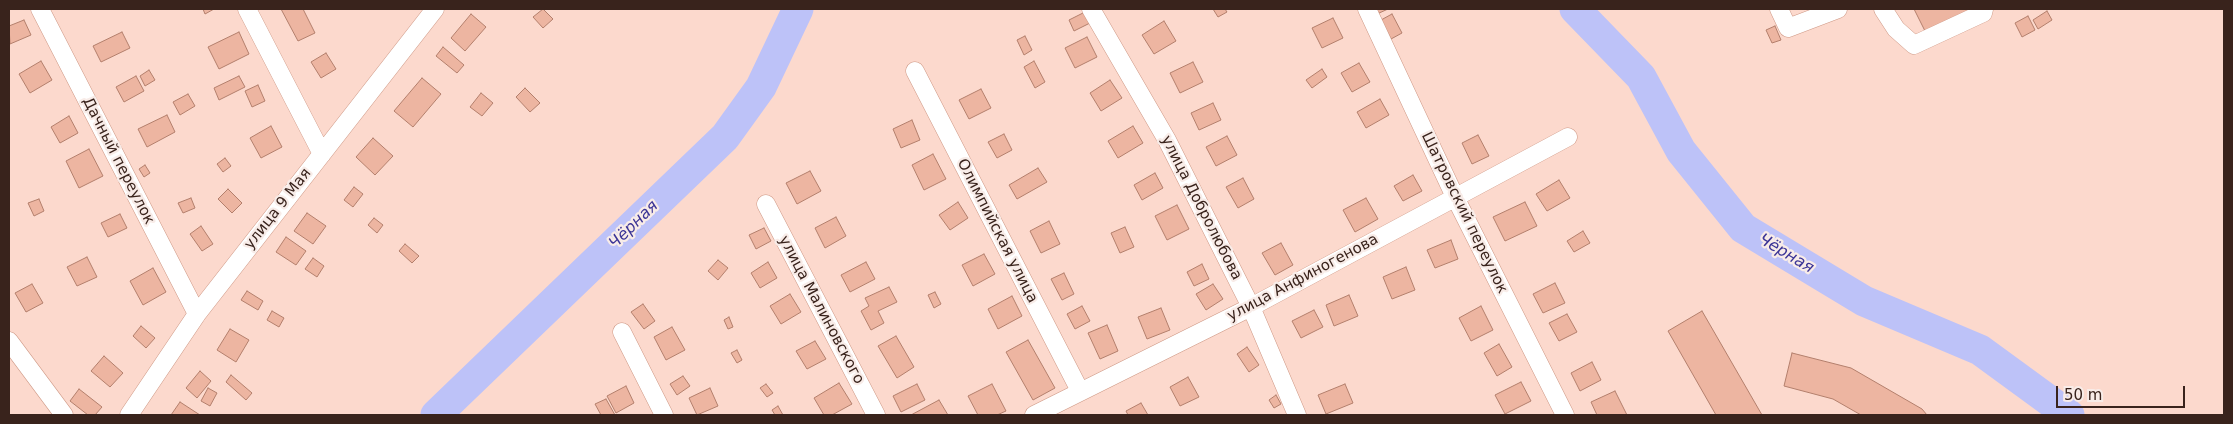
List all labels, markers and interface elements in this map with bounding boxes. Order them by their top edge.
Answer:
street label: Дачный переулок [78,94,158,228]
street label: Шатровский переулок [1417,129,1511,297]
street label: улица Добролюбова [1157,133,1245,283]
street label: Олимпийская улица [953,156,1041,306]
street label: улица 9 Мая [241,165,315,253]
water label: Чёрная [605,197,663,253]
water label: Чёрная [1755,230,1817,278]
street label: улица Анфиногенова [1225,231,1381,325]
street label: улица Малиновского [774,233,868,387]
scale bar [2058,376,2187,408]
text: 50 m [2064,386,2102,404]

